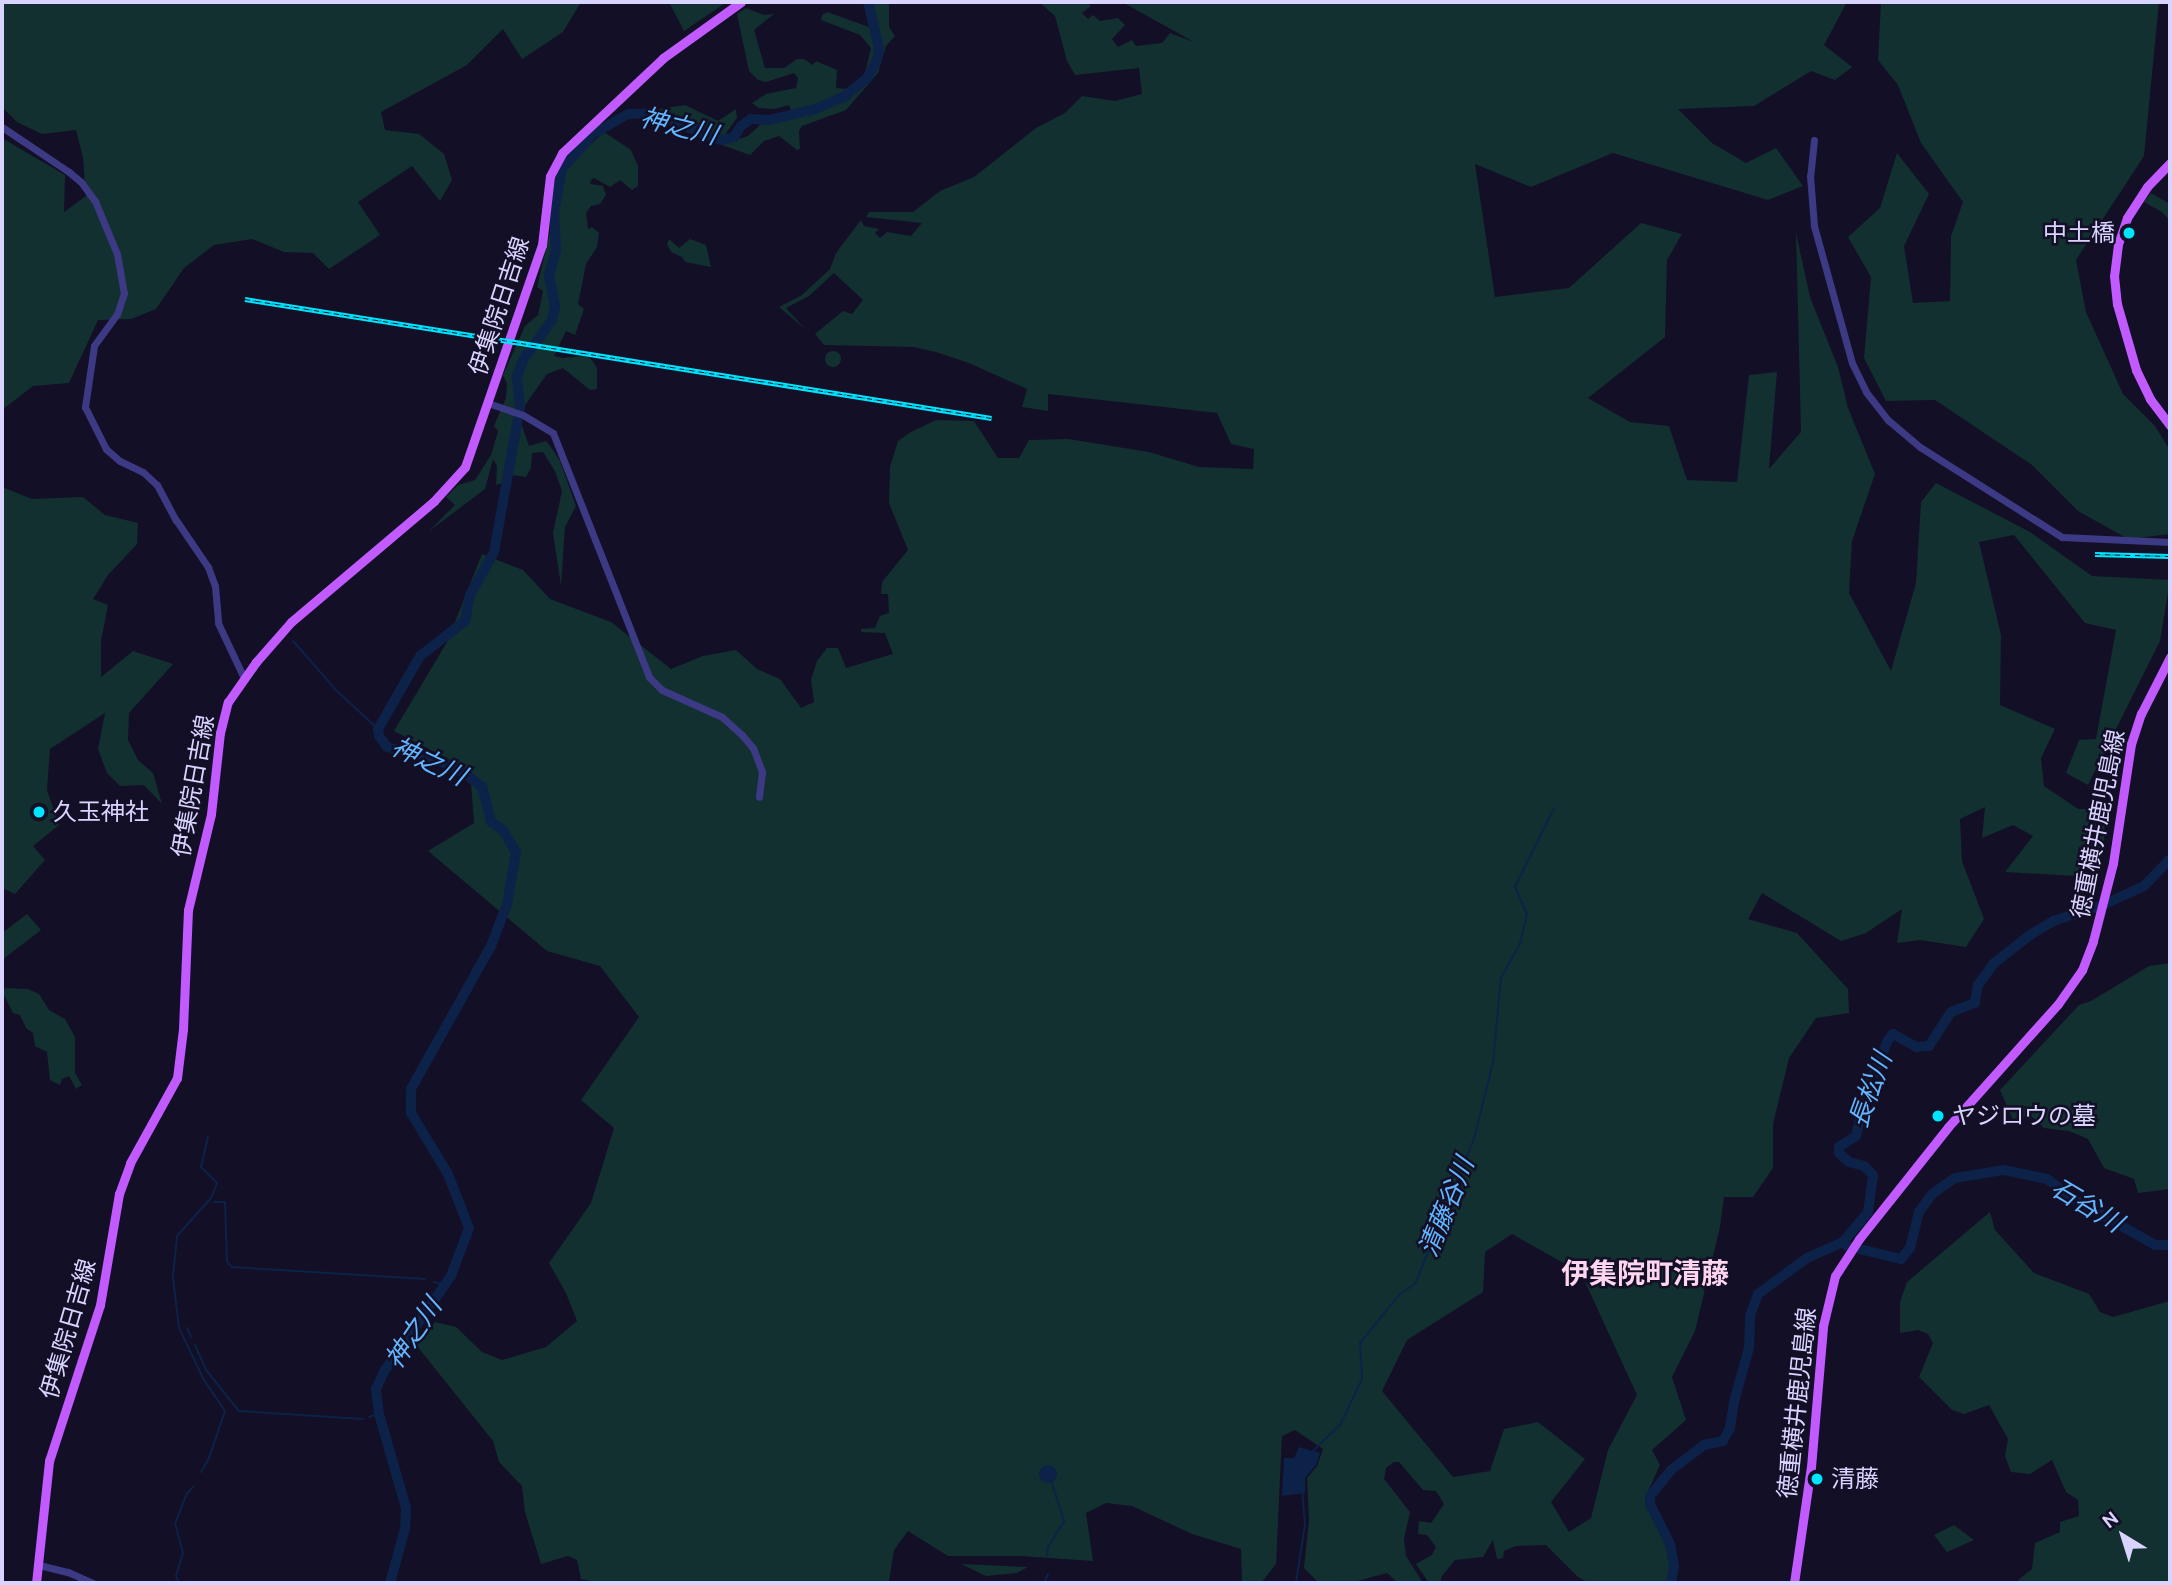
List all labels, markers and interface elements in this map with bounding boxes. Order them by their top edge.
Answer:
water label: 神之川 [637,101,721,151]
place label: 中土橋 [2043,219,2115,247]
marker: 中土橋 [2121,225,2137,241]
street label: 伊集院日吉線 [463,233,535,379]
street label: 伊集院日吉線 [166,713,220,859]
street label: 徳重横井鹿児島線 [2066,727,2130,921]
water label: 神之川 [387,730,471,792]
place label: 久玉神社 [53,798,149,826]
marker: 久玉神社 [31,804,47,820]
water label: 長松川 [1842,1048,1898,1132]
place label: ヤジロウの墓 [1952,1102,2096,1130]
marker: ヤジロウの墓 [1930,1108,1946,1124]
water label: 清藤谷川 [1412,1153,1480,1261]
water label: 石谷川 [2046,1172,2128,1238]
street label: 伊集院日吉線 [34,1256,102,1402]
district label: 伊集院町清藤 [1561,1256,1729,1290]
water label: 神之川 [378,1292,448,1374]
street label: 徳重横井鹿児島線 [1773,1306,1821,1500]
place label: 清藤 [1831,1465,1879,1493]
marker: 清藤 [1809,1471,1825,1487]
north arrow [2088,1501,2158,1571]
text: N [2098,1506,2122,1532]

